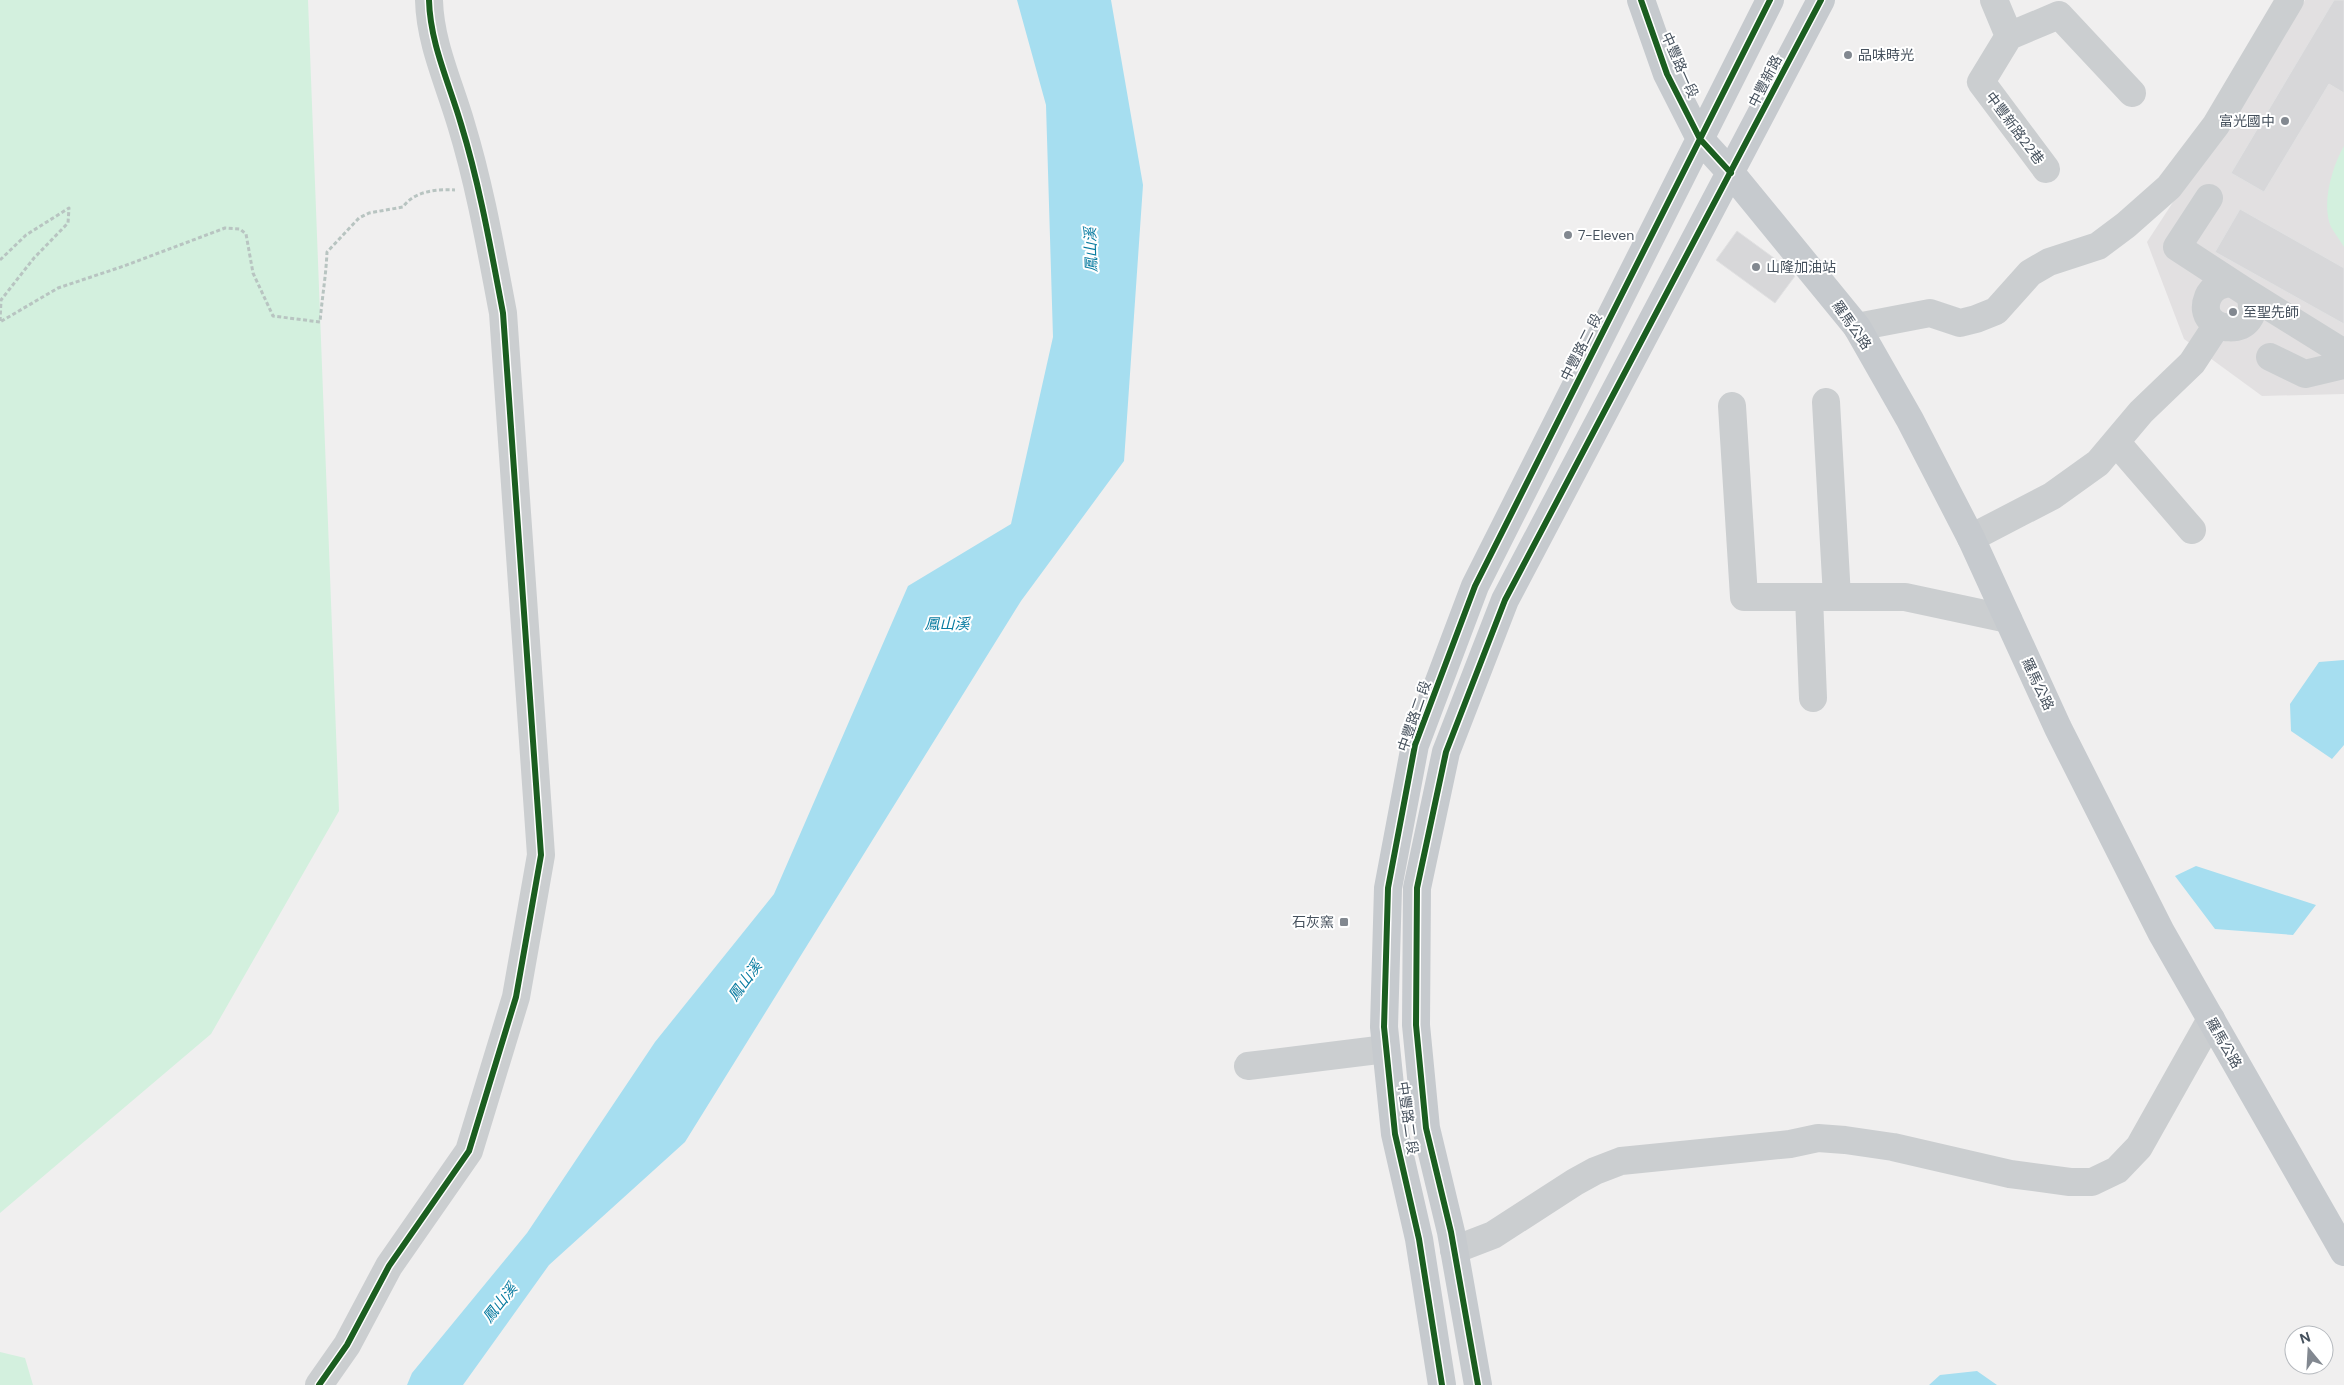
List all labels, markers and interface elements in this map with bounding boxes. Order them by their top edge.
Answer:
street label: 中豐路一段 [1658,29,1702,101]
place label: 品味時光 [1858,46,1914,64]
marker: 品味時光 [1842,49,1854,61]
street label: 中豐新路 [1744,52,1786,110]
street label: 中豐新路22巷 [1982,88,2048,168]
place label: 富光國中 [2219,112,2275,130]
marker: 富光國中 [2279,115,2291,127]
water label: 鳳山溪 [1080,225,1102,273]
place label: 7-Eleven [1578,226,1634,244]
marker: 7-Eleven [1562,229,1574,241]
place label: 山隆加油站 [1766,258,1836,276]
marker: 山隆加油站 [1750,261,1762,273]
street label: 羅馬公路 [1829,297,1875,353]
place label: 至聖先師 [2243,303,2299,321]
marker: 至聖先師 [2227,306,2239,318]
street label: 中豐路二 段 [1556,310,1606,384]
water label: 鳳山溪 [924,614,971,634]
street label: 羅馬公路 [2018,655,2058,713]
street label: 中豐路二 段 [1393,678,1435,754]
place label: 石灰窯 [1292,913,1334,931]
marker: 石灰窯 [1338,916,1350,928]
water label: 鳳山溪 [724,955,767,1005]
street label: 羅馬公路 [2202,1014,2246,1072]
street label: 中豐路二 段 [1394,1080,1422,1156]
water label: 鳳山溪 [478,1278,523,1327]
north arrow [2284,1325,2334,1375]
text: N [2297,1327,2313,1348]

